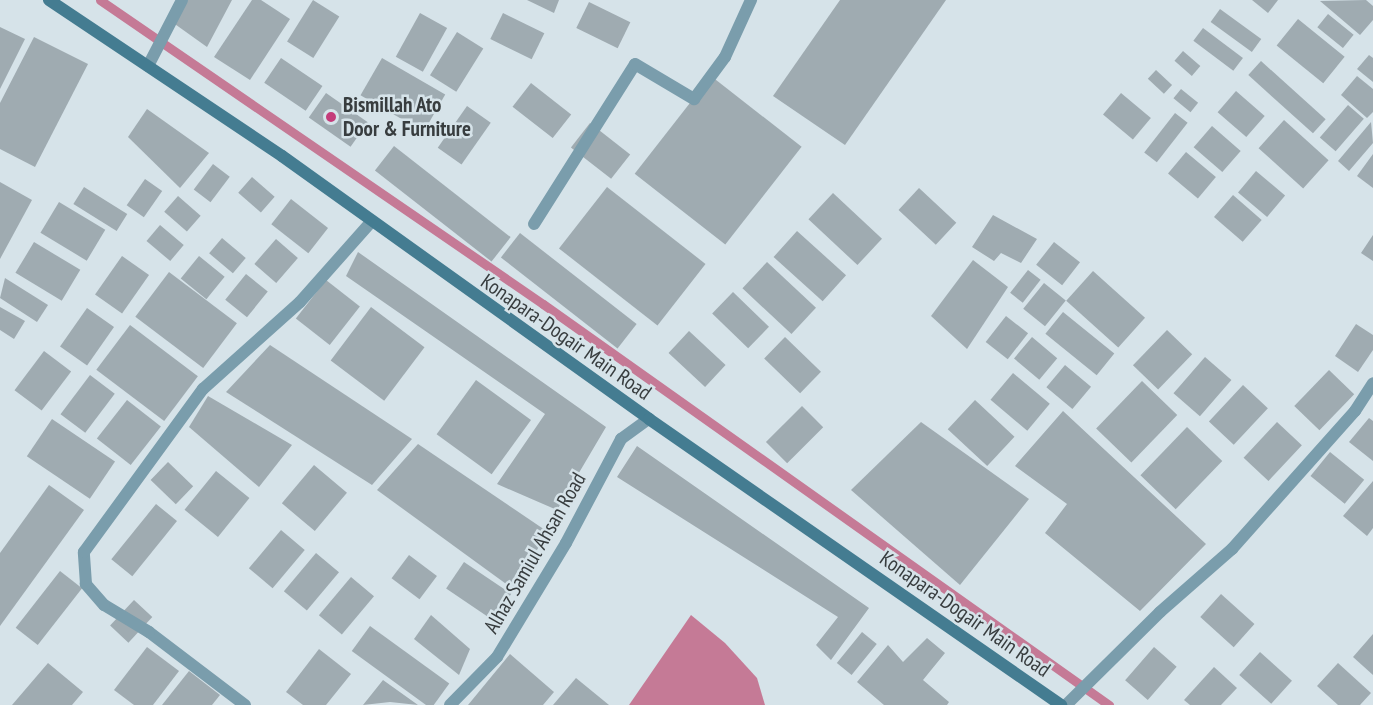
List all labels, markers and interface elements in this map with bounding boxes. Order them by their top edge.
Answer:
place label: Bismillah Ato Door & Furniture [343,92,471,142]
marker: Bismillah Ato Door & Furniture [324,110,338,124]
street label: Konapara-Dogair Main Road [476,269,656,405]
street label: Alhaz Samiul Ahsan Road [478,468,592,638]
street label: Konapara-Dogair Main Road [875,546,1055,682]

